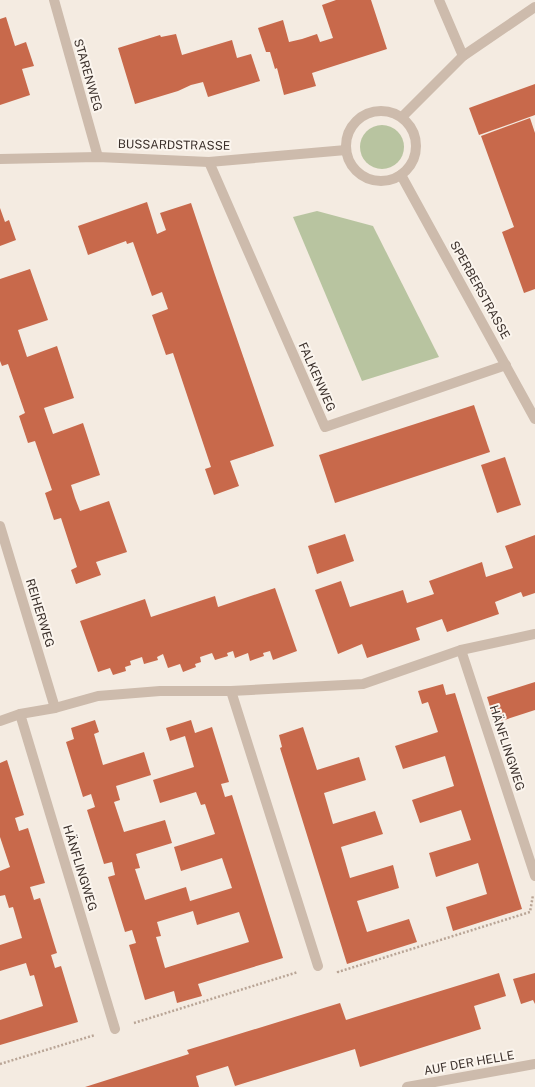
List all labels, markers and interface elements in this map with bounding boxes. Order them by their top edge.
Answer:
street label: STARENWEG [71,37,105,113]
street label: BUSSARDSTRASSE [118,137,230,153]
street label: SPERBERSTRASSE [447,239,513,341]
street label: FALKENWEG [296,340,338,414]
street label: REIHERWEG [23,577,57,649]
street label: HÄNFLINGWEG [487,703,527,793]
street label: HÄNFLINGWEG [60,823,100,913]
street label: AUF DER HELLE [423,1048,515,1078]

